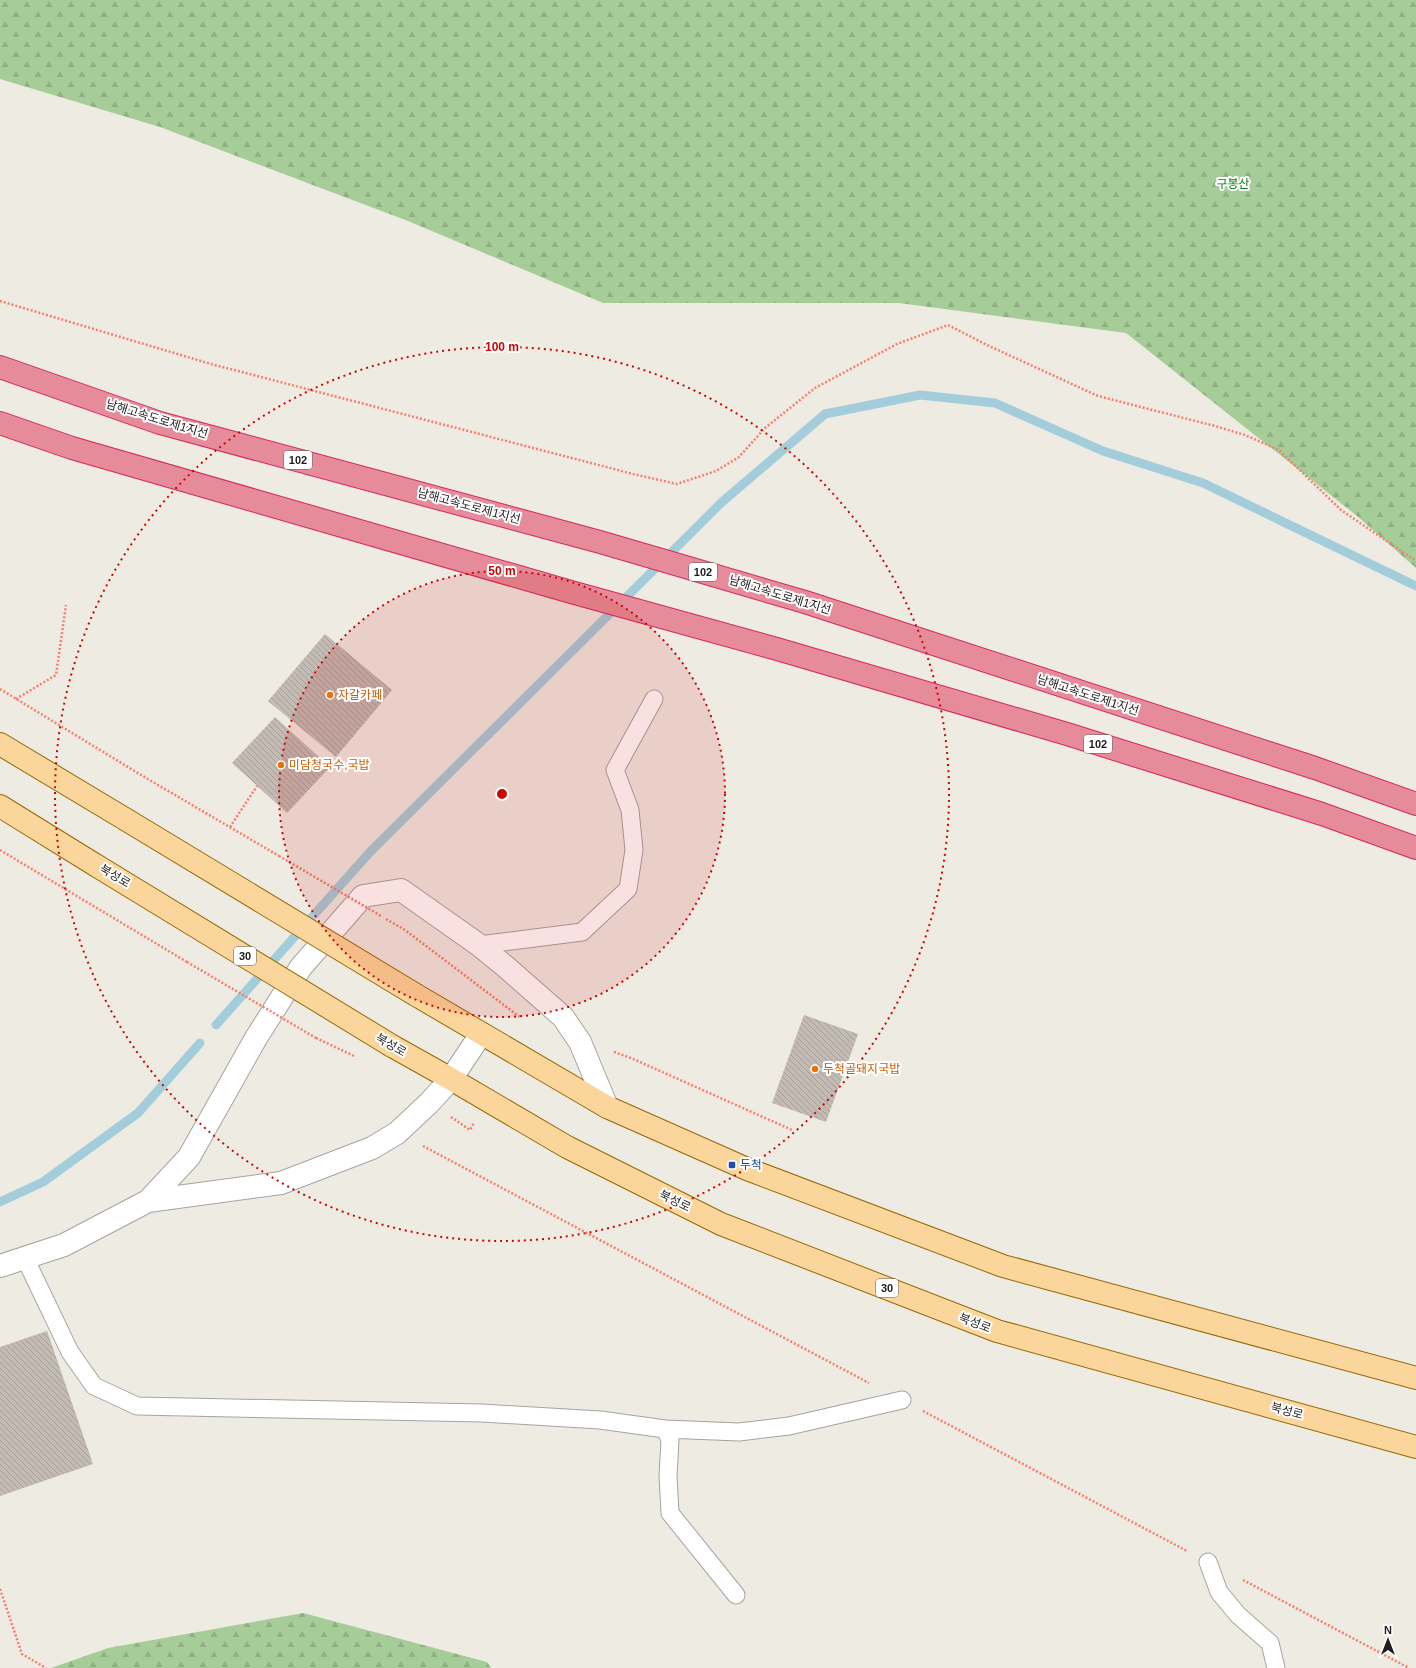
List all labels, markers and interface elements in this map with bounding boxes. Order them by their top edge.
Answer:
park label: 구봉산 [1216,177,1250,191]
text: 100 m [485,340,519,354]
street label: 남해고속도로제1지선 [104,397,210,441]
road number: 102 [284,451,312,469]
street label: 남해고속도로제1지선 [416,486,522,526]
road number: 102 [689,563,717,581]
text: 50 m [488,564,516,578]
street label: 남해고속도로제1지선 [727,573,833,617]
street label: 남해고속도로제1지선 [1035,672,1141,718]
place label: 자갈카페 [338,688,382,702]
marker: 자갈카페 [325,690,335,700]
road number: 102 [1084,735,1112,753]
place label: 미담청국수,국밥 [289,758,370,772]
marker: 미담청국수,국밥 [276,760,286,770]
centre of rings [495,787,509,801]
street label: 북성로 [97,861,133,891]
road number: 30 [234,947,256,965]
street label: 북성로 [373,1031,409,1059]
place label: 두척골돼지국밥 [823,1062,900,1076]
marker: 두척골돼지국밥 [810,1064,820,1074]
place label: 두척 [740,1158,762,1172]
marker: 두척 [727,1160,737,1170]
street label: 북성로 [657,1187,693,1215]
road number: 30 [876,1279,898,1297]
street label: 북성로 [957,1311,993,1335]
street label: 북성로 [1269,1400,1305,1422]
north arrow [1368,1620,1408,1660]
text: N [1384,1624,1392,1636]

